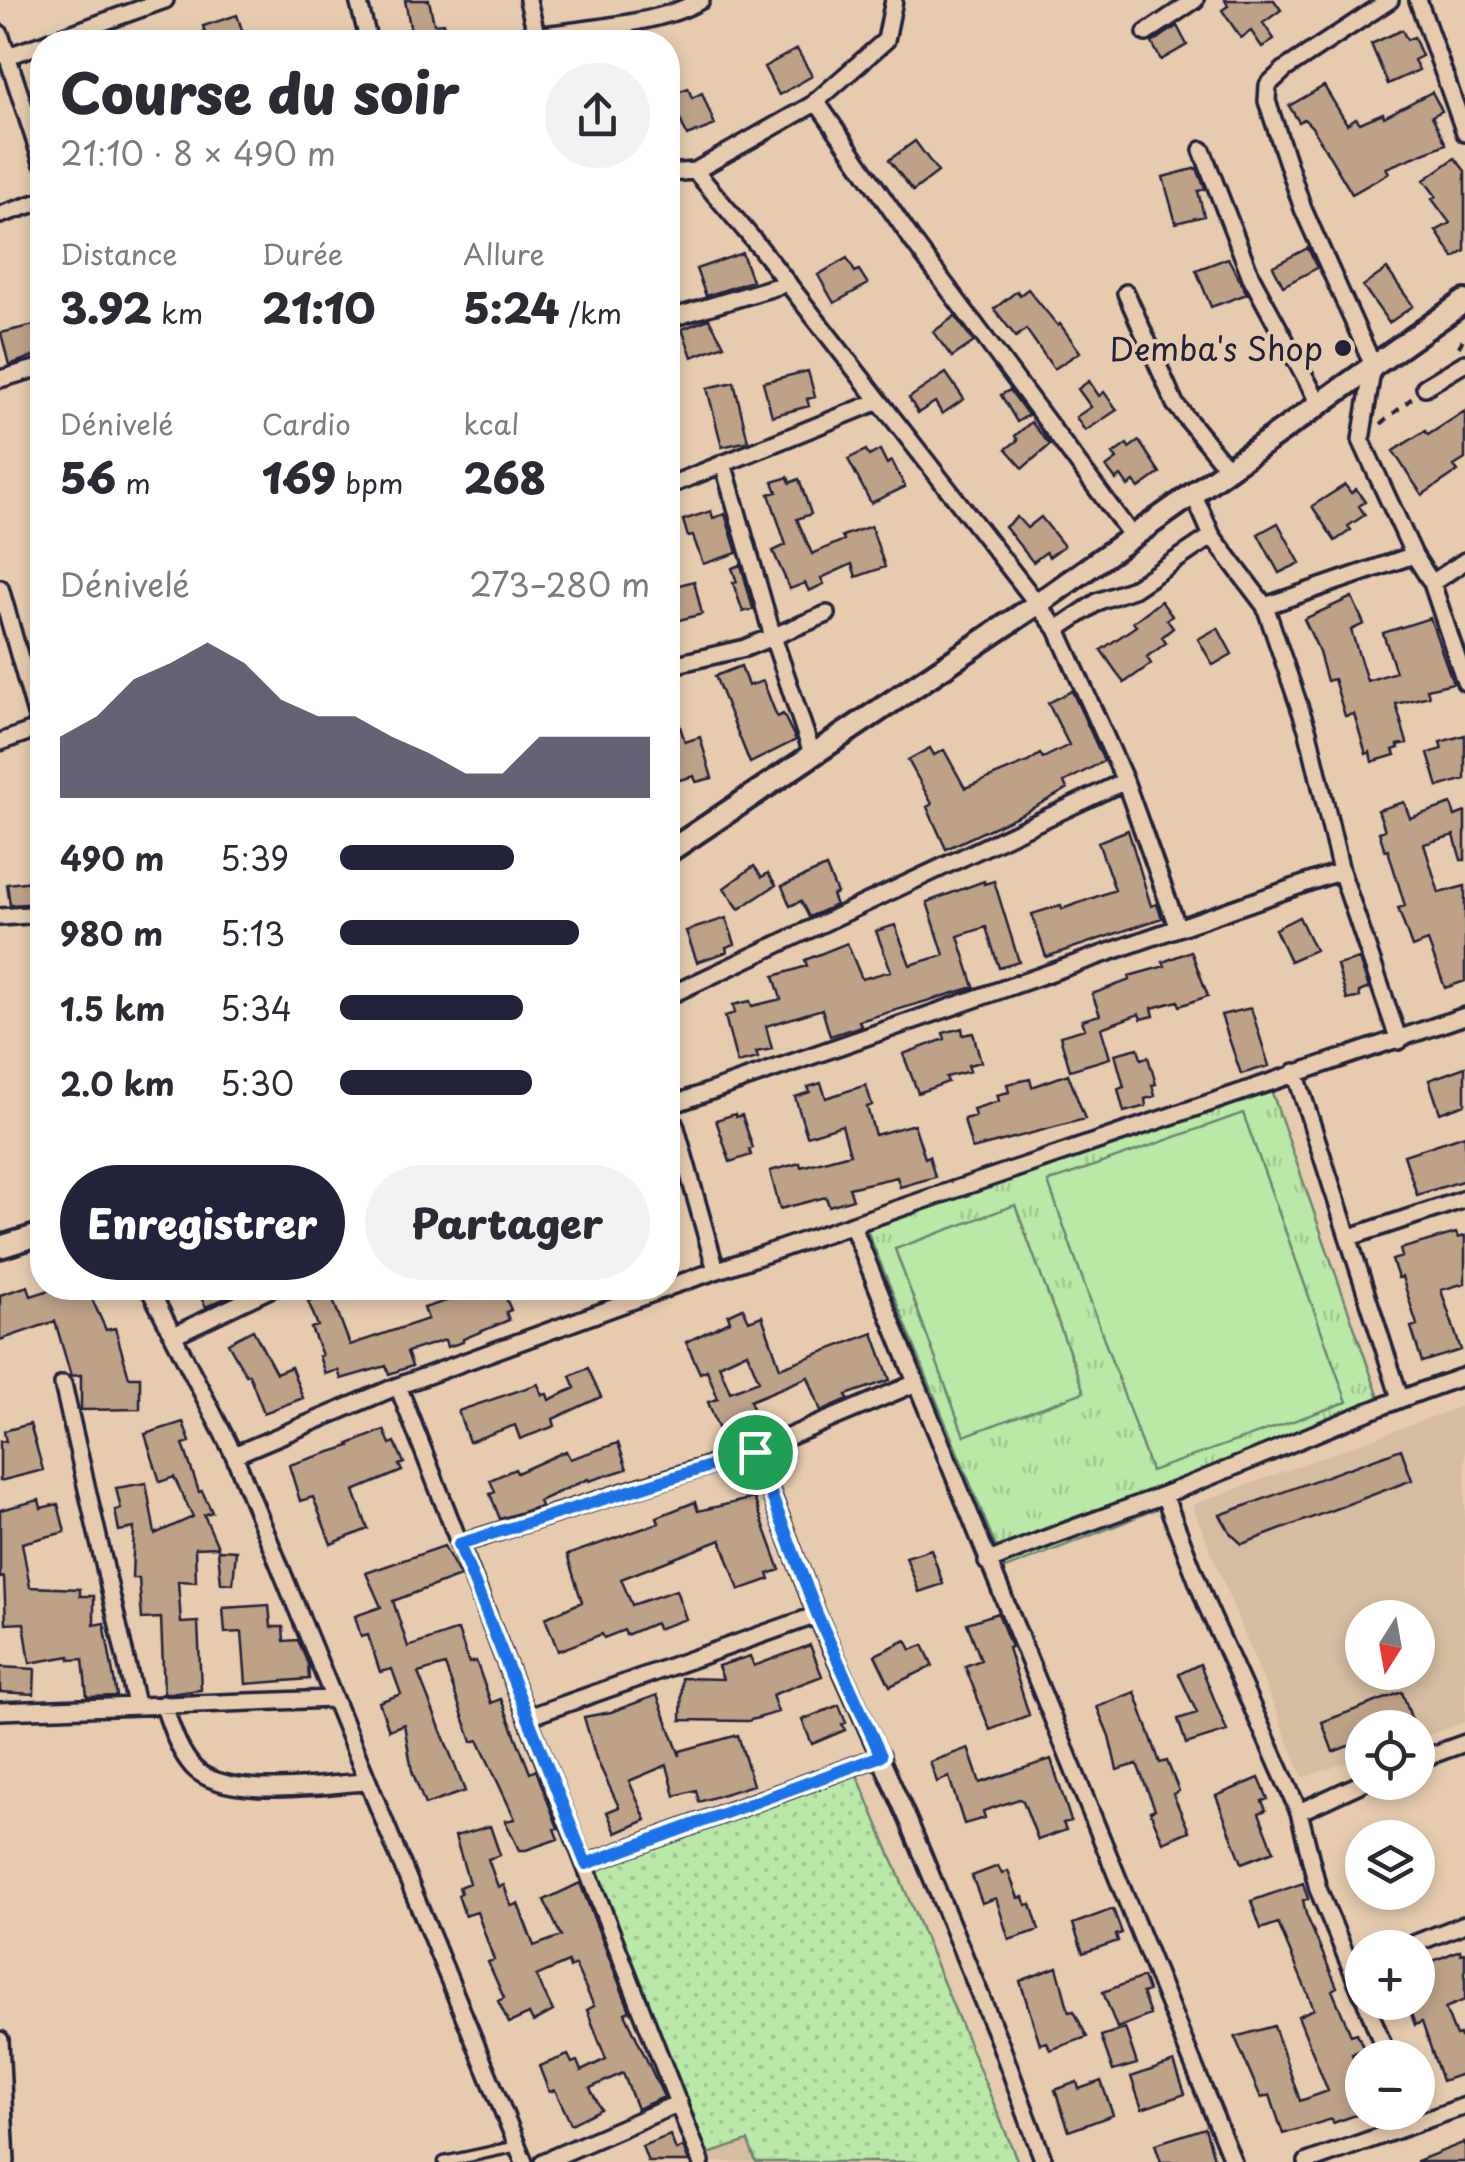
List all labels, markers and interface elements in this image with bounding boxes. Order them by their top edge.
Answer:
text: Course du soir [60,50,460,133]
button: share [545,63,650,168]
text: 21:10 · 8 × 490 m [60,129,336,177]
text: Distance [60,232,178,275]
text: Durée [262,232,344,275]
text: Allure [463,232,545,275]
text: 3.92 [60,275,152,338]
text: 21:10 [262,275,376,338]
text: 5:24 [463,275,559,338]
text: km [152,291,203,334]
text: /km [559,291,622,334]
place label: Demba's Shop [1109,324,1323,372]
marker: Demba's Shop [1332,337,1354,359]
text: Dénivelé [60,402,174,445]
text: Cardio [262,402,351,445]
text: kcal [463,402,519,445]
text: 56 [60,445,116,508]
text: 169 [262,445,336,508]
text: 268 [463,445,546,508]
text: m [116,461,151,504]
text: bpm [336,461,403,504]
text: Dénivelé [60,560,190,608]
text: 273–280 m [469,560,650,608]
text: 490 m [60,834,164,882]
text: 5:39 [220,834,289,882]
text: 980 m [60,909,163,957]
text: 5:13 [220,909,285,957]
text: 1.5 km [60,984,165,1032]
text: 5:34 [220,984,292,1032]
text: 2.0 km [60,1059,175,1107]
text: 5:30 [220,1059,294,1107]
button: Enregistrer [60,1165,345,1280]
button: Partager [365,1165,650,1280]
pin [713,1410,798,1495]
icon: arrive [728,1425,783,1480]
north arrow [1345,1600,1435,1690]
map controls [1345,1600,1435,2130]
button: locate [1345,1710,1435,1800]
button: layers [1345,1820,1435,1910]
button: + [1345,1930,1435,2020]
button: − [1345,2040,1435,2130]

